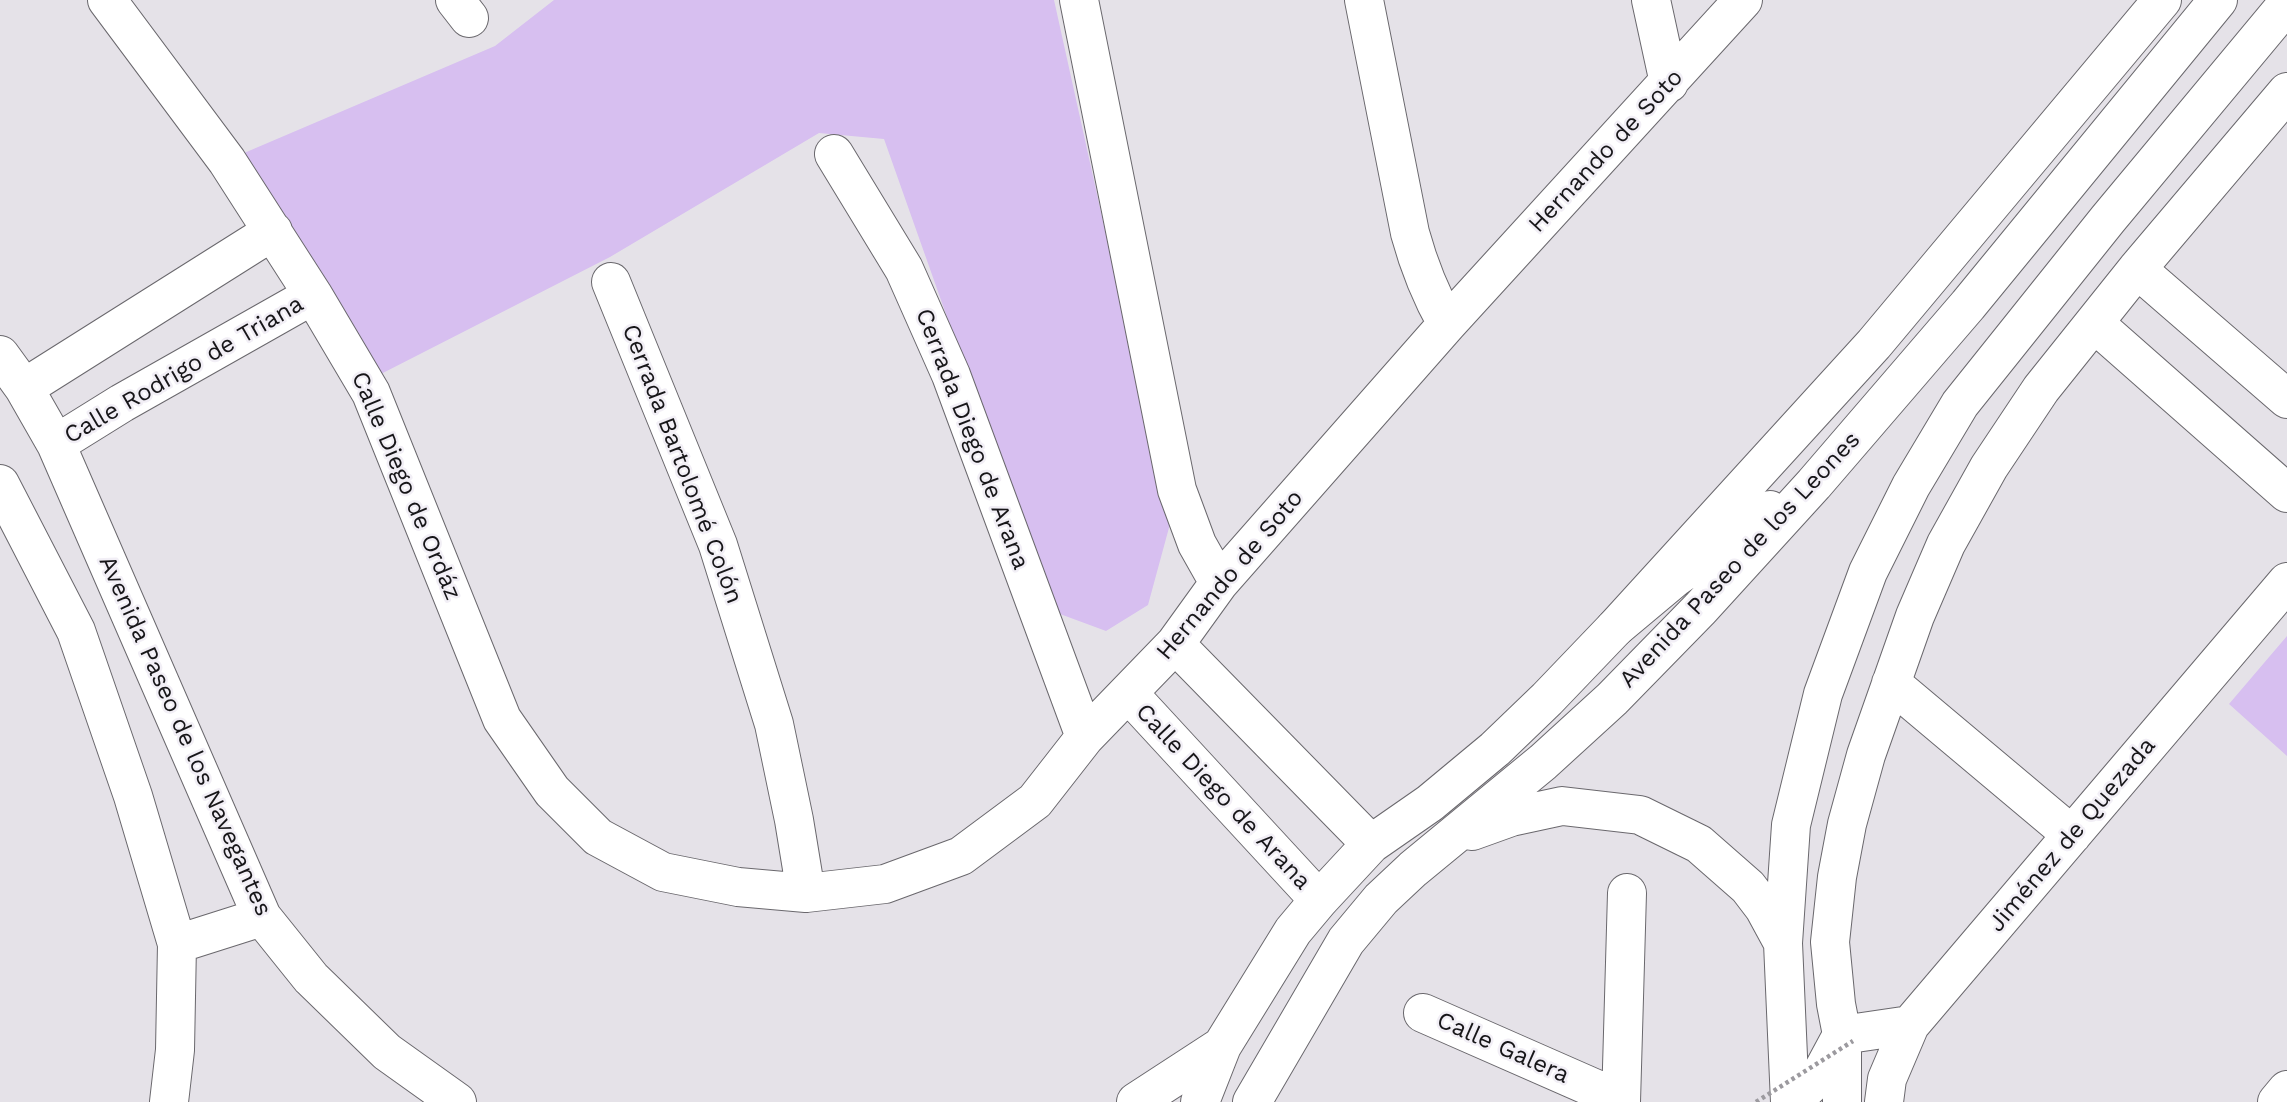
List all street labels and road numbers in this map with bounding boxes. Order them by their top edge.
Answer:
street label: Hernando de Soto [1523,63,1689,239]
street label: Calle Rodrigo de Triana [59,290,309,450]
street label: Cerrada Diego de Arana [909,304,1035,574]
street label: Cerrada Bartolomé Colón [615,320,749,608]
street label: Calle Diego de Ordáz [345,367,467,605]
street label: Avenida Paseo de los Leones [1614,426,1866,694]
street label: Hernando de Soto [1150,484,1310,666]
street label: Avenida Paseo de los Navegantes [92,552,278,920]
street label: Calle Diego de Arana [1129,698,1317,896]
street label: Jiménez de Quezada [1982,732,2162,938]
street label: Calle Galera [1432,1006,1574,1090]

